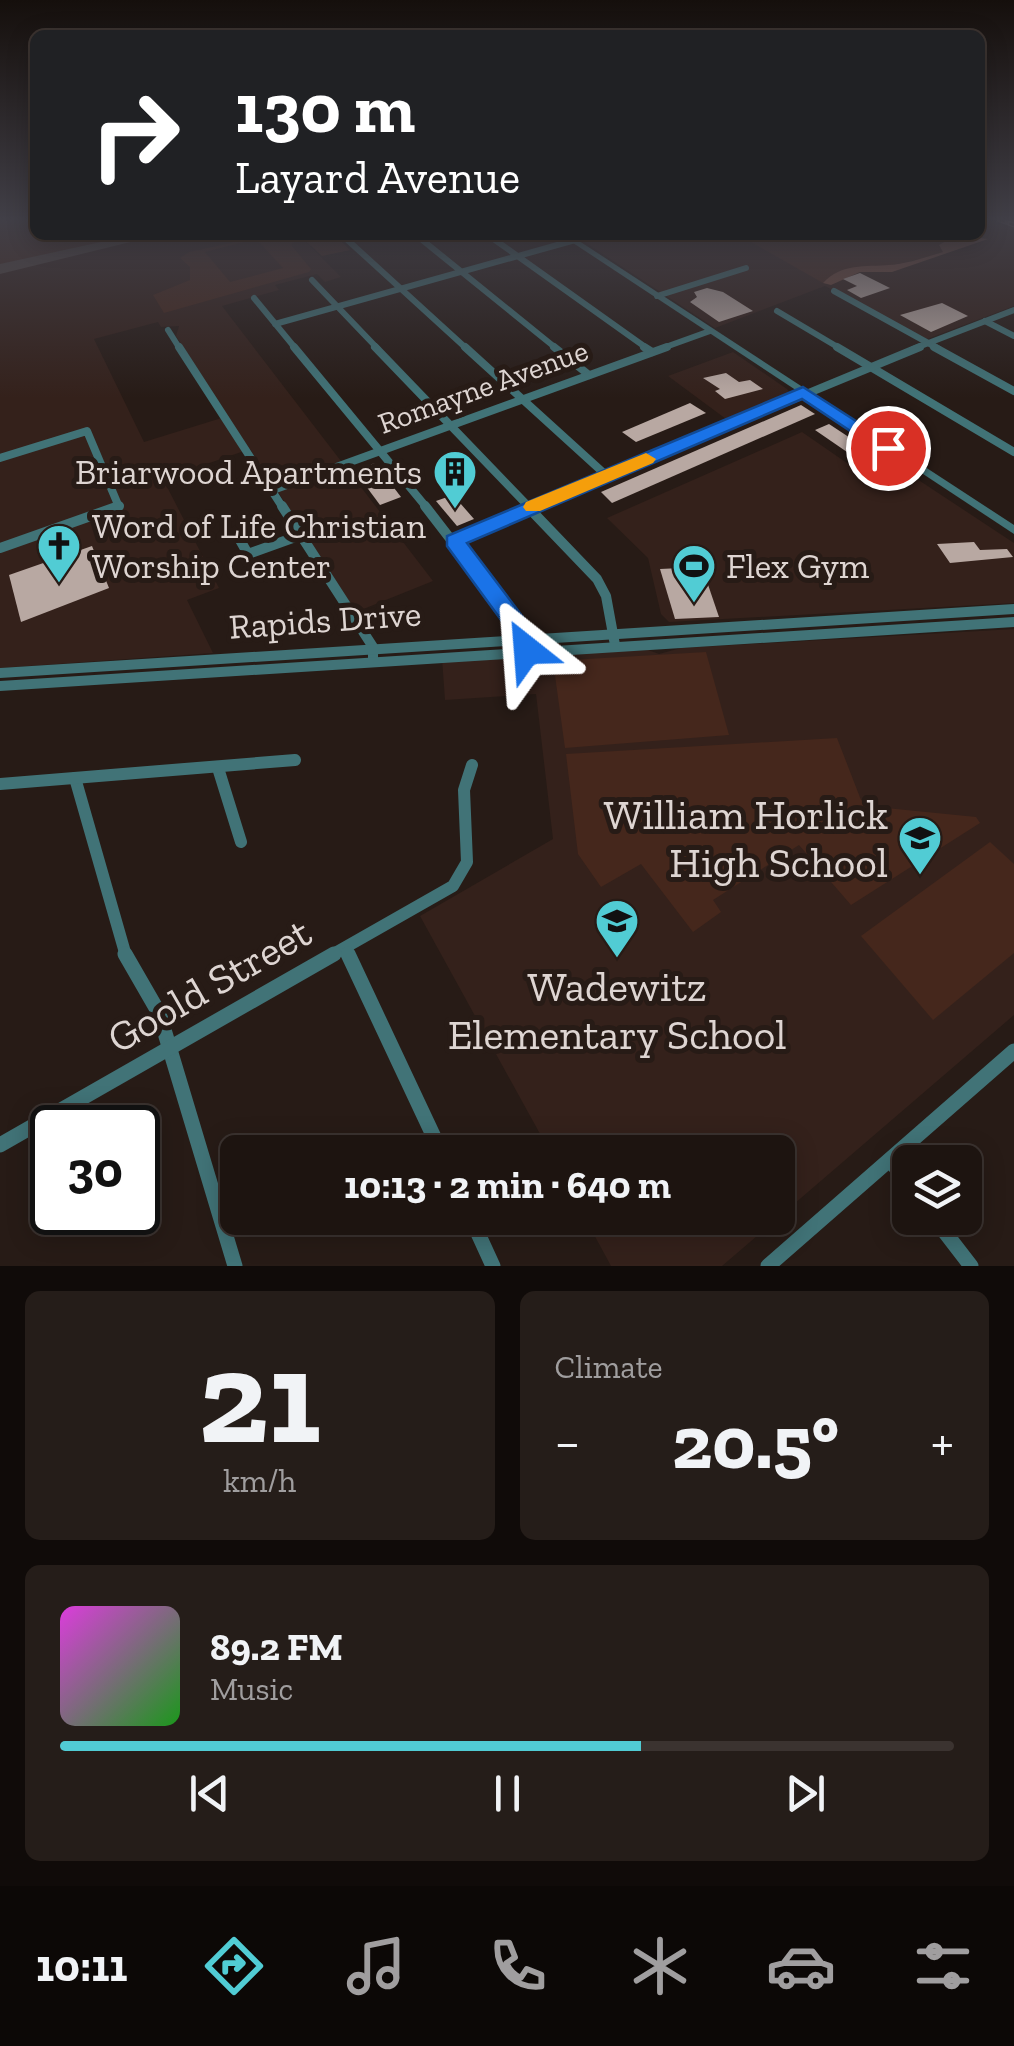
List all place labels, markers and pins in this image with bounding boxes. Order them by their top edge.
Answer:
pin [846,406,931,491]
building icon: Briarwood Apartments [432,449,478,510]
place label: Briarwood Apartments [75,451,422,493]
place label: Word of Life Christian Worship Center [92,505,426,587]
church icon: Word of Life Christian Worship Center [36,523,82,584]
sports icon: Flex Gym [671,543,717,604]
place label: Flex Gym [726,545,869,587]
place label: William Horlick High School [604,789,888,888]
school or university icon: William Horlick High School [897,815,943,876]
school or university icon: Wadewitz Elementary School [594,898,640,959]
place label: Wadewitz Elementary School [448,961,786,1060]

